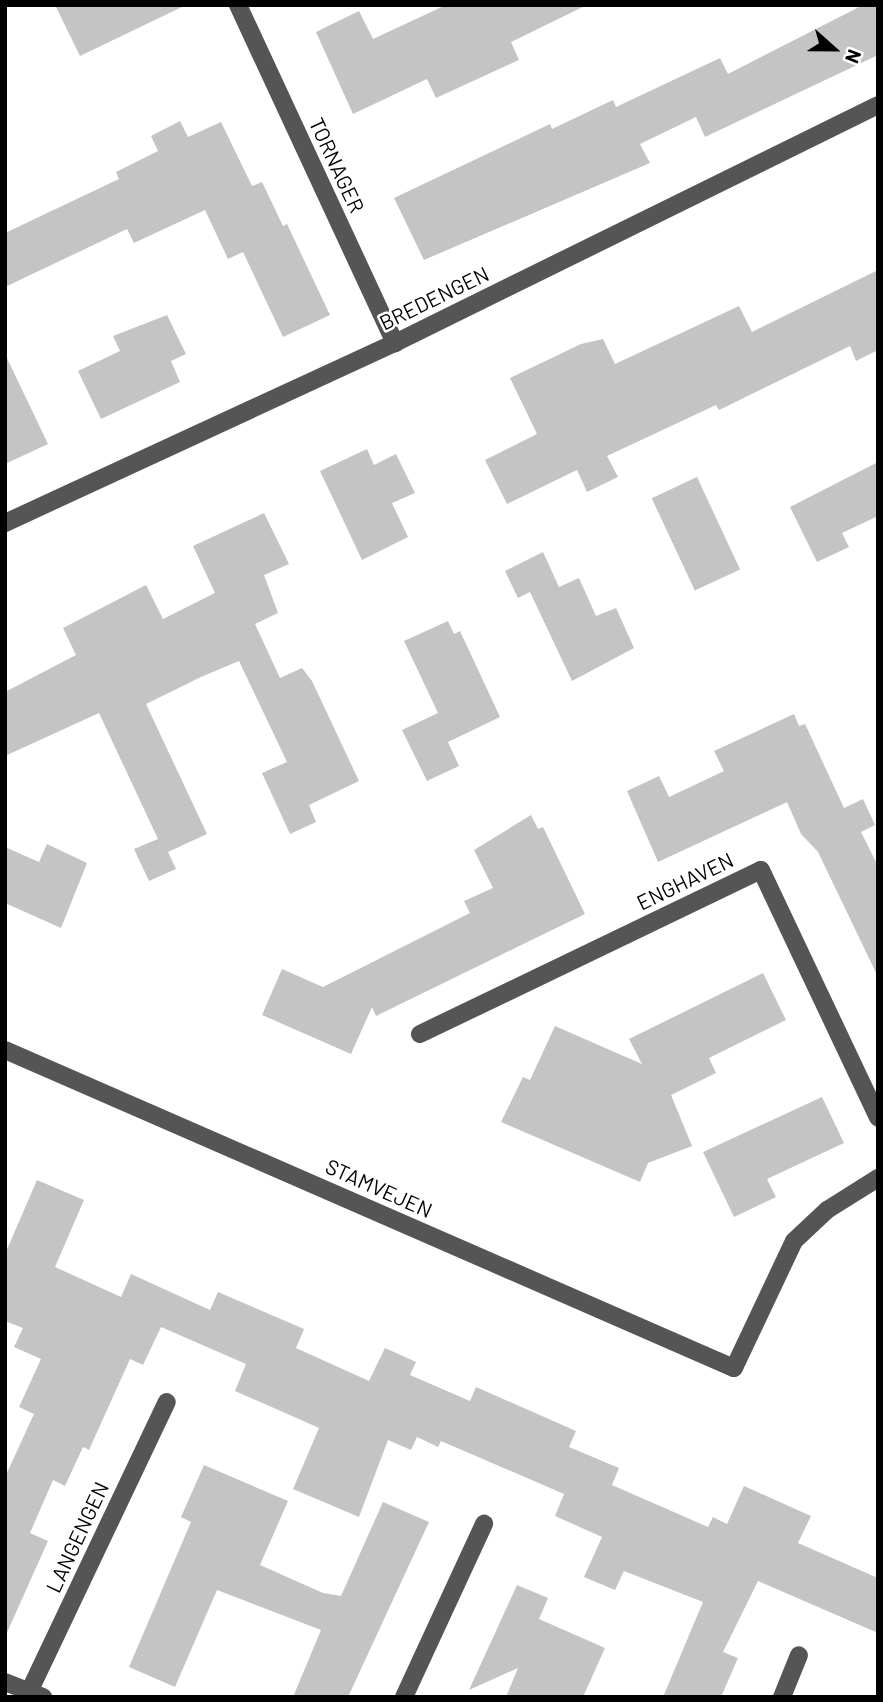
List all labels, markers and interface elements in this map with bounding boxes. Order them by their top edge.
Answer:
north arrow [799,14,869,84]
text: N [841,47,867,67]
street label: TORNAGER [304,113,370,217]
street label: BREDENGEN [375,261,493,335]
street label: ENGHAVEN [633,847,737,915]
street label: STAMVEJEN [322,1153,436,1223]
street label: LANGENGEN [40,1478,114,1596]

